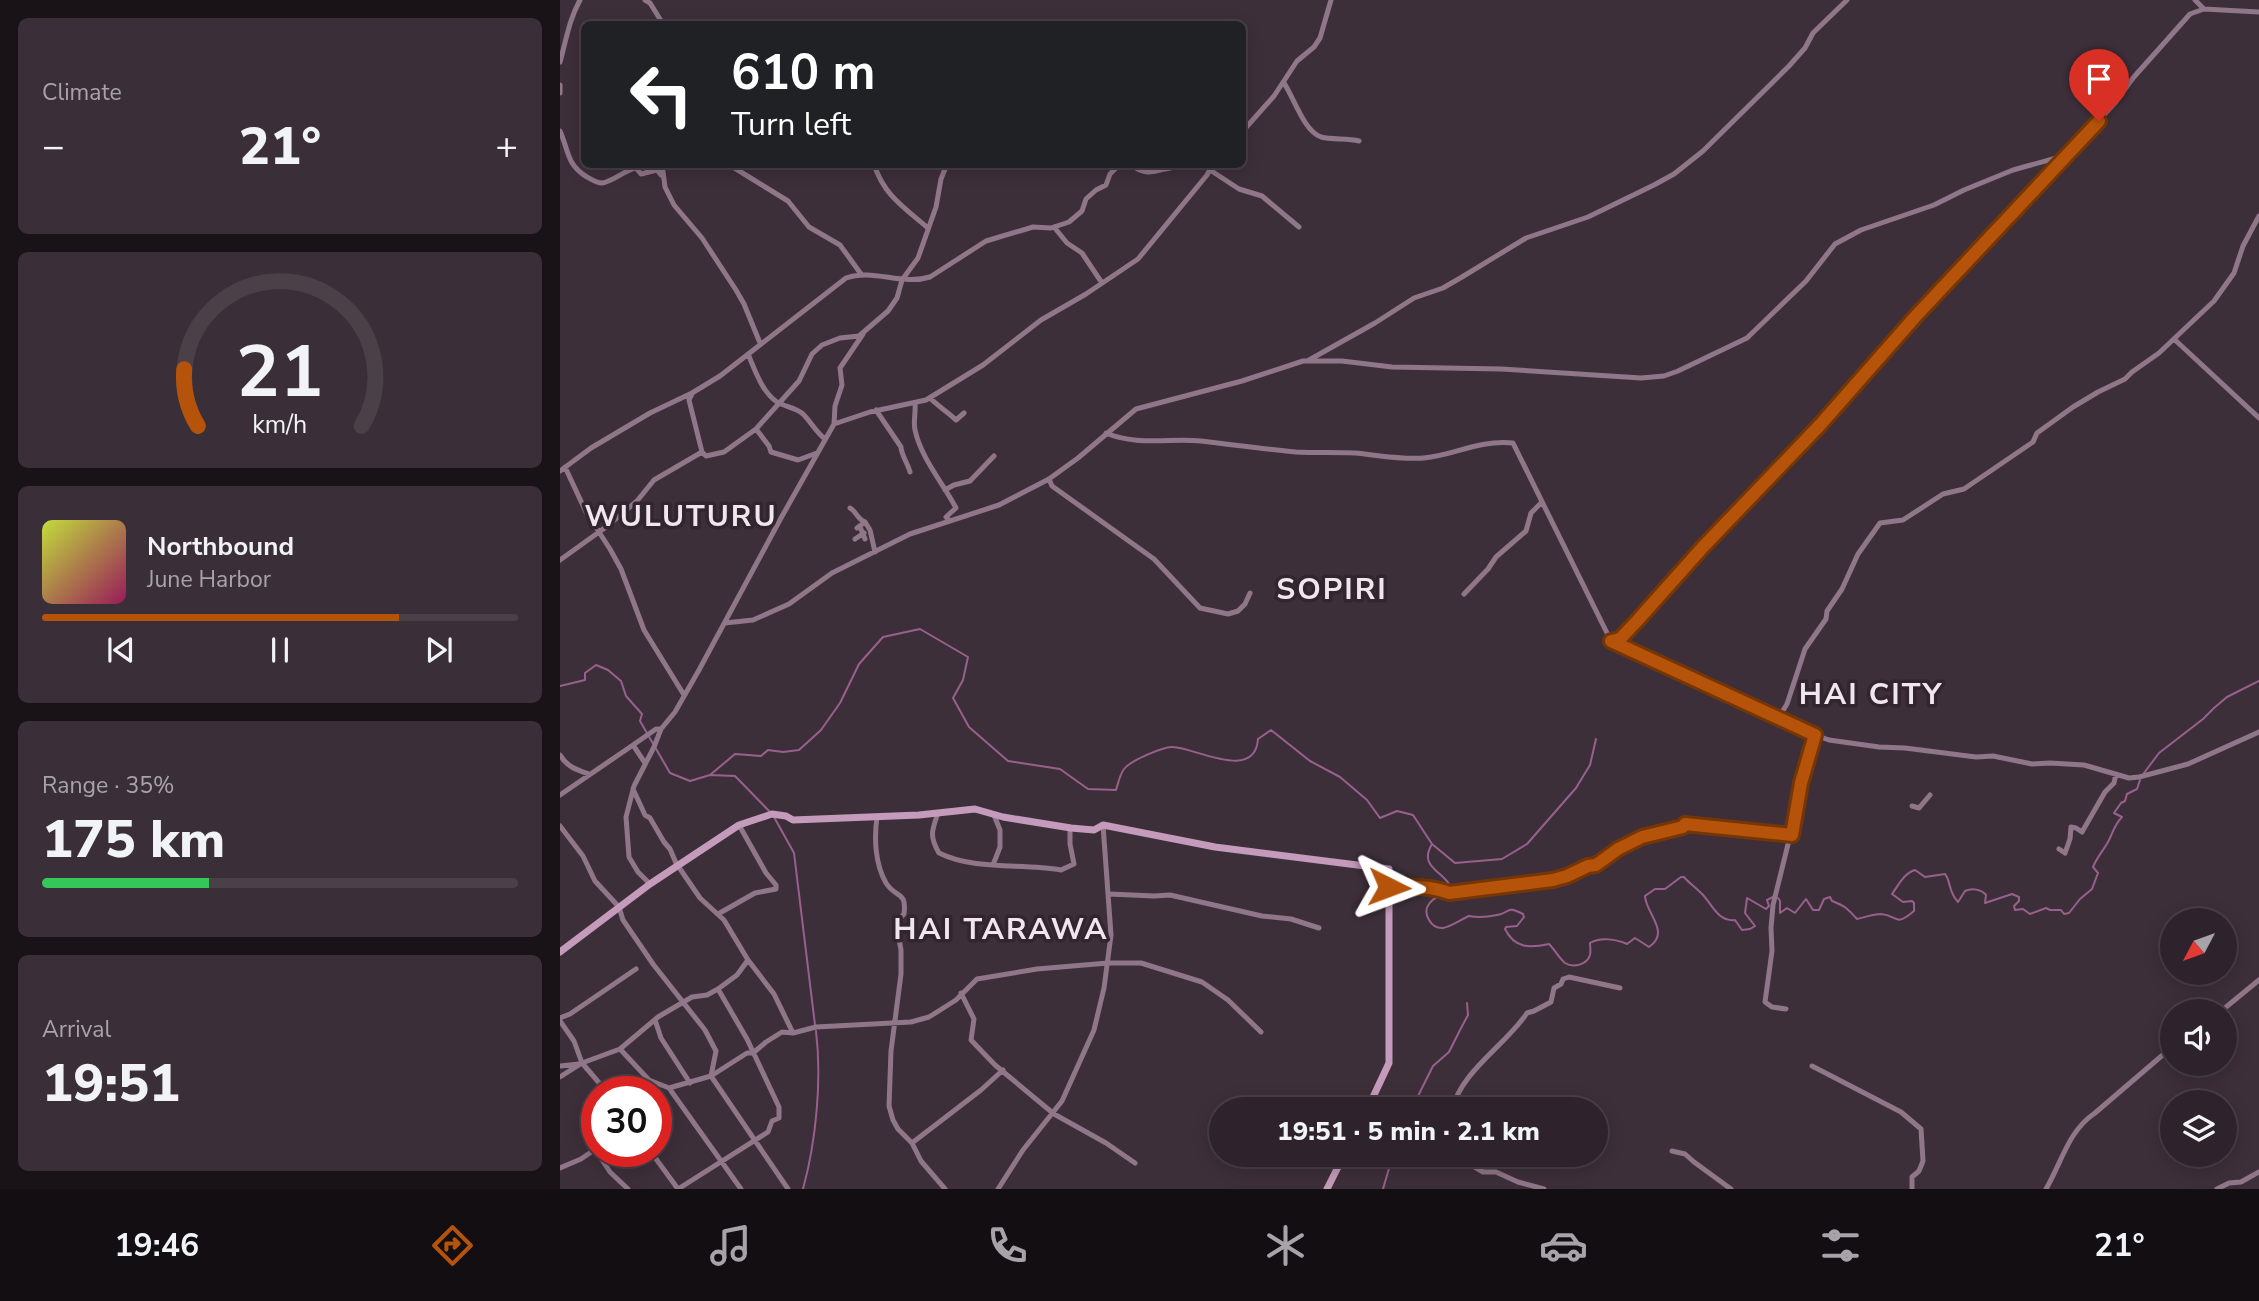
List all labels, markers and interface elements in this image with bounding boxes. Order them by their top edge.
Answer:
text: 610 m [731,39,875,106]
icon: left [616,49,707,140]
pin [2069,49,2129,121]
icon: arrive [2080,60,2118,98]
text: Climate [42,77,122,108]
text: Turn left [731,103,851,146]
text: 21° [239,111,321,182]
text: − [42,121,65,172]
text: + [495,121,518,172]
text: 21 [236,323,324,423]
text: km/h [252,408,308,442]
district label: WULUTURU [584,496,778,537]
text: Northbound [147,529,294,564]
text: June Harbor [147,564,271,595]
district label: SOPIRI [1276,569,1388,610]
icon: previous [102,631,140,669]
icon: pause [261,631,299,669]
icon: next [420,631,458,669]
district label: HAI CITY [1799,674,1943,715]
text: Range · 35% [42,770,174,801]
text: 175 km [42,804,225,875]
position arrow [1352,850,1426,924]
north arrow [2160,908,2236,985]
map controls [2160,908,2237,1167]
district label: HAI TARAWA [893,909,1109,950]
button: sound [2160,999,2237,1076]
text: Arrival [42,1014,111,1045]
text: 19:51 [42,1048,180,1119]
speed limit sign: 30 [581,1076,672,1167]
button: layers [2160,1090,2237,1167]
text: 19:51 · 5 min · 2.1 km [1277,1114,1540,1149]
icon: directions [428,1221,477,1270]
icon: music [706,1221,755,1270]
icon: phone [983,1221,1032,1270]
icon: climate [1261,1221,1310,1270]
icon: car [1539,1221,1588,1270]
icon: filters [1816,1221,1865,1270]
text: 19:46 [114,1224,199,1267]
text: 21° [2094,1224,2145,1267]

